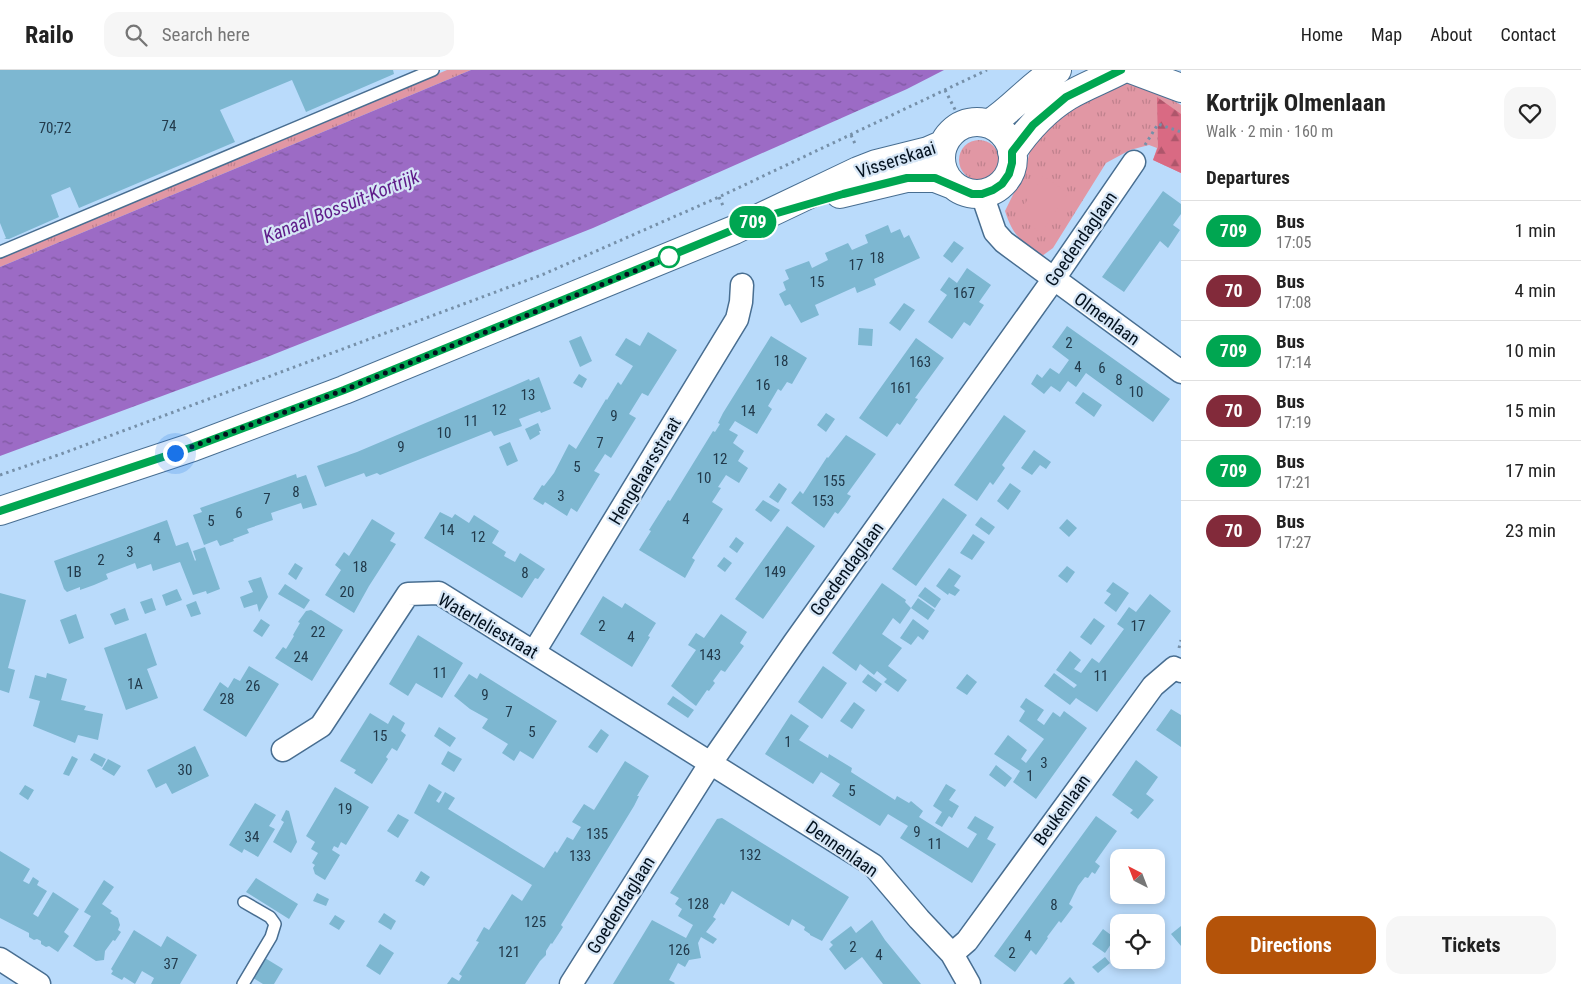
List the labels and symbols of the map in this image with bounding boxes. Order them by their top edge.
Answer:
house number: 74 [162,117,176,135]
house number: 70;72 [39,119,71,137]
street label: Visserskaai [853,137,938,182]
water label: Kanaal Bossuit-Kortrijk [260,164,423,248]
street label: Goedendaglaan [1040,187,1121,290]
line badge: 709 [724,206,782,238]
unlabelled marker [658,246,680,268]
house number: 18 [870,249,884,267]
house number: 17 [849,256,863,274]
house number: 15 [810,273,824,291]
house number: 167 [953,284,975,302]
street label: Olmenlaan [1070,288,1144,349]
house number: 2 [1065,334,1073,352]
house number: 18 [774,352,788,370]
house number: 163 [909,353,931,371]
house number: 4 [1074,358,1082,376]
house number: 6 [1098,359,1106,377]
house number: 8 [1115,371,1123,389]
house number: 16 [756,376,770,394]
house number: 161 [890,379,912,397]
house number: 10 [1129,383,1143,401]
house number: 13 [521,386,535,404]
house number: 12 [492,401,506,419]
house number: 14 [741,402,755,420]
house number: 9 [610,407,618,425]
house number: 11 [464,412,478,430]
street label: Hengelaarsstraat [604,413,685,528]
house number: 10 [437,424,451,442]
house number: 7 [596,434,604,452]
house number: 9 [397,438,405,456]
your location [163,441,188,466]
house number: 12 [713,450,727,468]
house number: 5 [573,458,581,476]
house number: 10 [697,469,711,487]
house number: 155 [823,472,845,490]
house number: 8 [292,483,300,501]
house number: 3 [557,487,565,505]
house number: 7 [263,490,271,508]
house number: 153 [812,492,834,510]
house number: 6 [235,504,243,522]
house number: 4 [682,510,690,528]
house number: 5 [207,512,215,530]
street label: Goedendaglaan [806,518,888,620]
house number: 14 [440,521,454,539]
house number: 12 [471,528,485,546]
house number: 4 [153,529,161,547]
house number: 3 [126,543,134,561]
house number: 2 [97,551,105,569]
house number: 18 [353,558,367,576]
house number: 1B [66,563,82,581]
house number: 149 [764,563,786,581]
house number: 8 [521,564,529,582]
house number: 20 [340,583,354,601]
street label: Waterleliestraat [435,589,542,663]
house number: 2 [598,617,606,635]
house number: 17 [1131,617,1145,635]
house number: 22 [311,623,325,641]
house number: 4 [627,628,635,646]
house number: 143 [699,646,721,664]
house number: 24 [294,648,308,666]
house number: 11 [433,664,447,682]
house number: 11 [1094,667,1108,685]
house number: 1A [127,675,143,693]
house number: 26 [246,677,260,695]
house number: 9 [481,686,489,704]
house number: 28 [220,690,234,708]
house number: 7 [505,703,513,721]
house number: 5 [528,723,536,741]
house number: 15 [373,727,387,745]
house number: 1 [784,733,792,751]
house number: 3 [1040,754,1048,772]
house number: 30 [178,761,192,779]
house number: 1 [1026,767,1034,785]
street label: Beukenlaan [1029,770,1094,849]
house number: 5 [848,782,856,800]
house number: 19 [338,800,352,818]
street label: Dennenlaan [802,816,882,881]
house number: 9 [913,823,921,841]
house number: 135 [586,825,608,843]
house number: 34 [245,828,259,846]
house number: 11 [928,835,942,853]
house number: 132 [739,846,761,864]
house number: 133 [569,847,591,865]
north arrow [1110,849,1165,904]
street label: Goedendaglaan [582,852,659,957]
house number: 128 [687,895,709,913]
house number: 8 [1050,896,1058,914]
house number: 125 [524,913,546,931]
house number: 4 [1024,927,1032,945]
house number: 2 [849,938,857,956]
house number: 126 [668,941,690,959]
house number: 121 [498,943,520,961]
house number: 2 [1008,944,1016,962]
house number: 4 [875,946,883,964]
house number: 37 [164,955,178,973]

